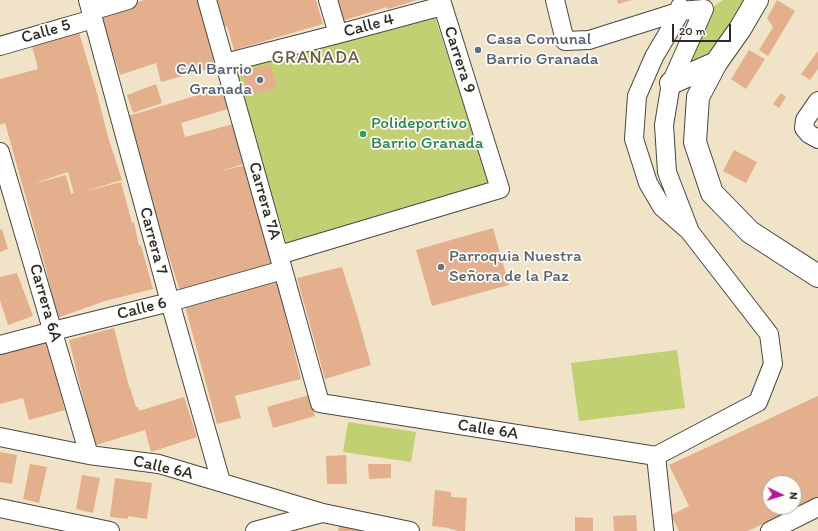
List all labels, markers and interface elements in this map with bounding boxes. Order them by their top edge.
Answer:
street label: Calle 4 [341,9,397,43]
street label: Calle 5 [19,15,73,49]
scale bar [674,16,733,42]
street label: Carrera 9 [439,24,479,96]
text: 20 m [679,24,706,38]
place label: Casa Comunal Barrio Granada [486,30,599,70]
marker: Casa Comunal Barrio Granada [473,45,483,55]
district label: GRANADA [271,47,361,69]
place label: CAI Barrio Granada [176,60,252,100]
marker: CAI Barrio Granada [255,75,265,85]
place label: Polideportivo Barrio Granada [371,114,484,154]
marker: Polideportivo Barrio Granada [358,129,368,139]
street label: Carrera 7A [243,160,285,242]
street label: Carrera 7 [134,205,172,277]
place label: Parroquia Nuestra Señora de la Paz [449,247,582,287]
street label: Carrera 6A [24,262,66,344]
marker: Parroquia Nuestra Señora de la Paz [436,262,446,272]
street label: Calle 6 [115,293,169,325]
street label: Calle 6A [456,415,520,445]
street label: Calle 6A [131,451,195,485]
north arrow [762,475,802,515]
text: N [787,492,800,500]

